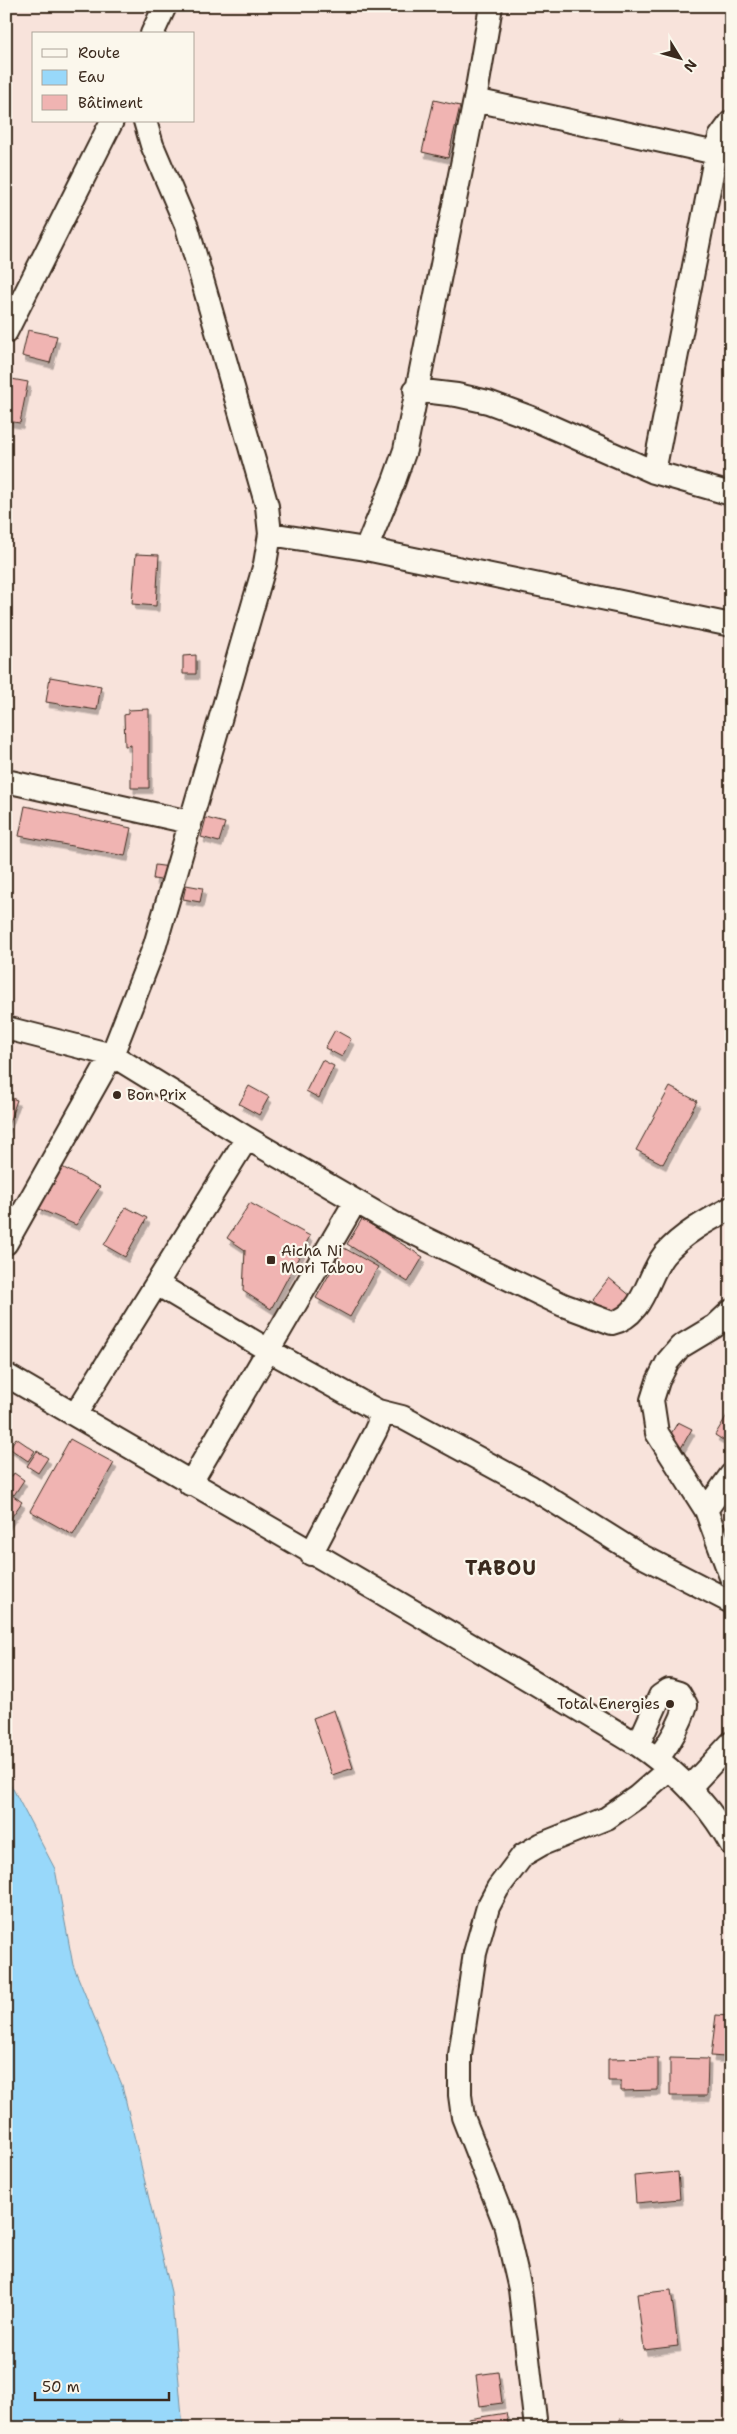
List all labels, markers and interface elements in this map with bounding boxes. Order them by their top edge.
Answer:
legend [32,32,195,122]
north arrow [654,32,704,82]
text: Route [78,43,120,63]
text: N [680,56,701,76]
text: Eau [78,67,105,87]
text: Bâtiment [78,93,143,113]
place label: Bon Prix [127,1085,186,1105]
marker: Bon Prix [111,1089,123,1101]
place label: Aicha Ni Mori Tabou [281,1241,363,1278]
marker: Aicha Ni Mori Tabou [265,1254,277,1266]
district label: TABOU [465,1555,537,1581]
place label: Total Energies [557,1694,660,1714]
marker: Total Energies [664,1698,676,1710]
scale bar [35,2369,169,2401]
text: 50 m [42,2377,80,2397]

